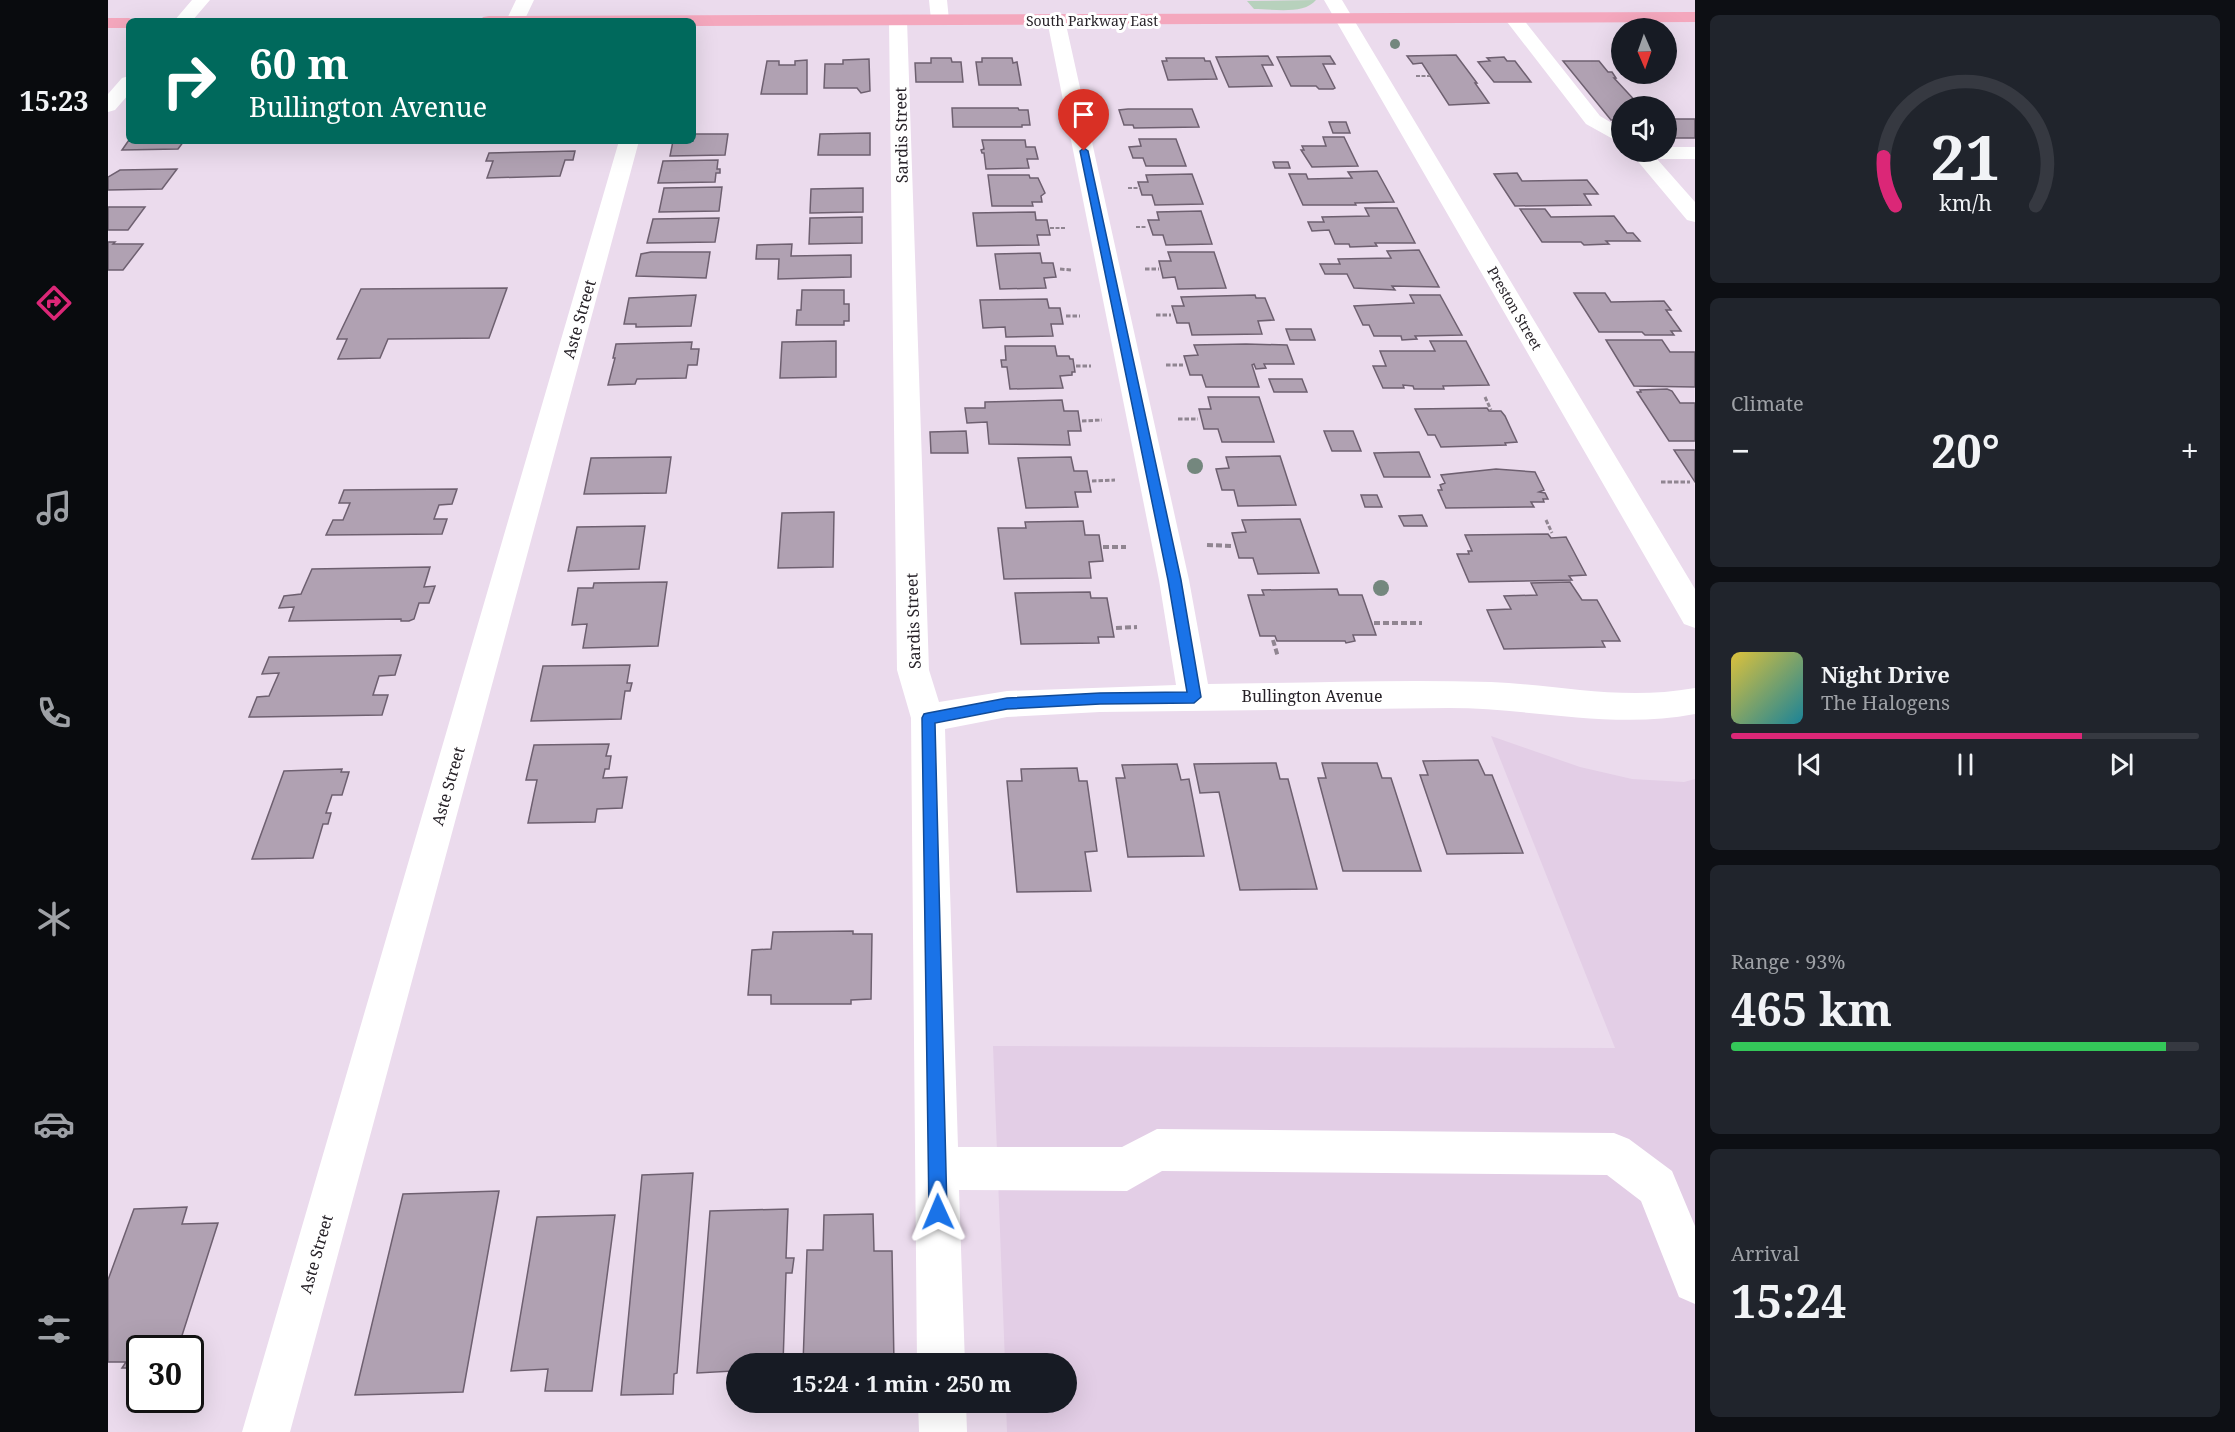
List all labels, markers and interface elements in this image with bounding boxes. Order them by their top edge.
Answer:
street label: South Parkway East [1026,11,1158,30]
north arrow [1611,18,1677,84]
map controls [1611,18,1677,162]
text: 60 m [249,34,349,91]
icon: right [150,42,228,120]
text: 15:23 [19,82,89,119]
street label: Sardis Street [889,86,913,183]
text: Bullington Avenue [249,88,487,125]
pin [1058,89,1109,151]
button: sound [1611,96,1677,162]
icon: arrive [1067,98,1100,131]
text: 21 [1930,113,2000,198]
text: km/h [1939,189,1992,218]
street label: Preston Street [1483,263,1547,353]
street label: Aste Street [557,276,601,361]
icon: directions [33,282,75,324]
text: Climate [1731,390,1804,417]
text: 20° [1931,420,2000,481]
text: − [1731,428,1750,473]
text: + [2181,428,2199,473]
icon: music [33,487,75,529]
street label: Sardis Street [900,572,926,669]
text: Night Drive [1821,659,1950,689]
street label: Bullington Avenue [1241,685,1383,707]
text: The Halogens [1821,689,1950,716]
icon: phone [33,692,75,734]
street label: Aste Street [426,743,470,828]
icon: previous [1793,748,1826,781]
icon: pause [1949,748,1982,781]
icon: next [2105,748,2138,781]
icon: climate [33,898,75,940]
text: Range · 93% [1731,948,1845,975]
text: 465 km [1731,978,1892,1039]
icon: car [33,1103,75,1145]
position arrow [906,1180,970,1244]
street label: Aste Street [294,1211,338,1296]
text: Arrival [1731,1240,1799,1267]
text: 15:24 [1731,1270,1846,1331]
icon: filters [33,1308,75,1350]
speed limit sign: 30 [126,1335,204,1413]
text: 15:24 · 1 min · 250 m [792,1368,1011,1398]

